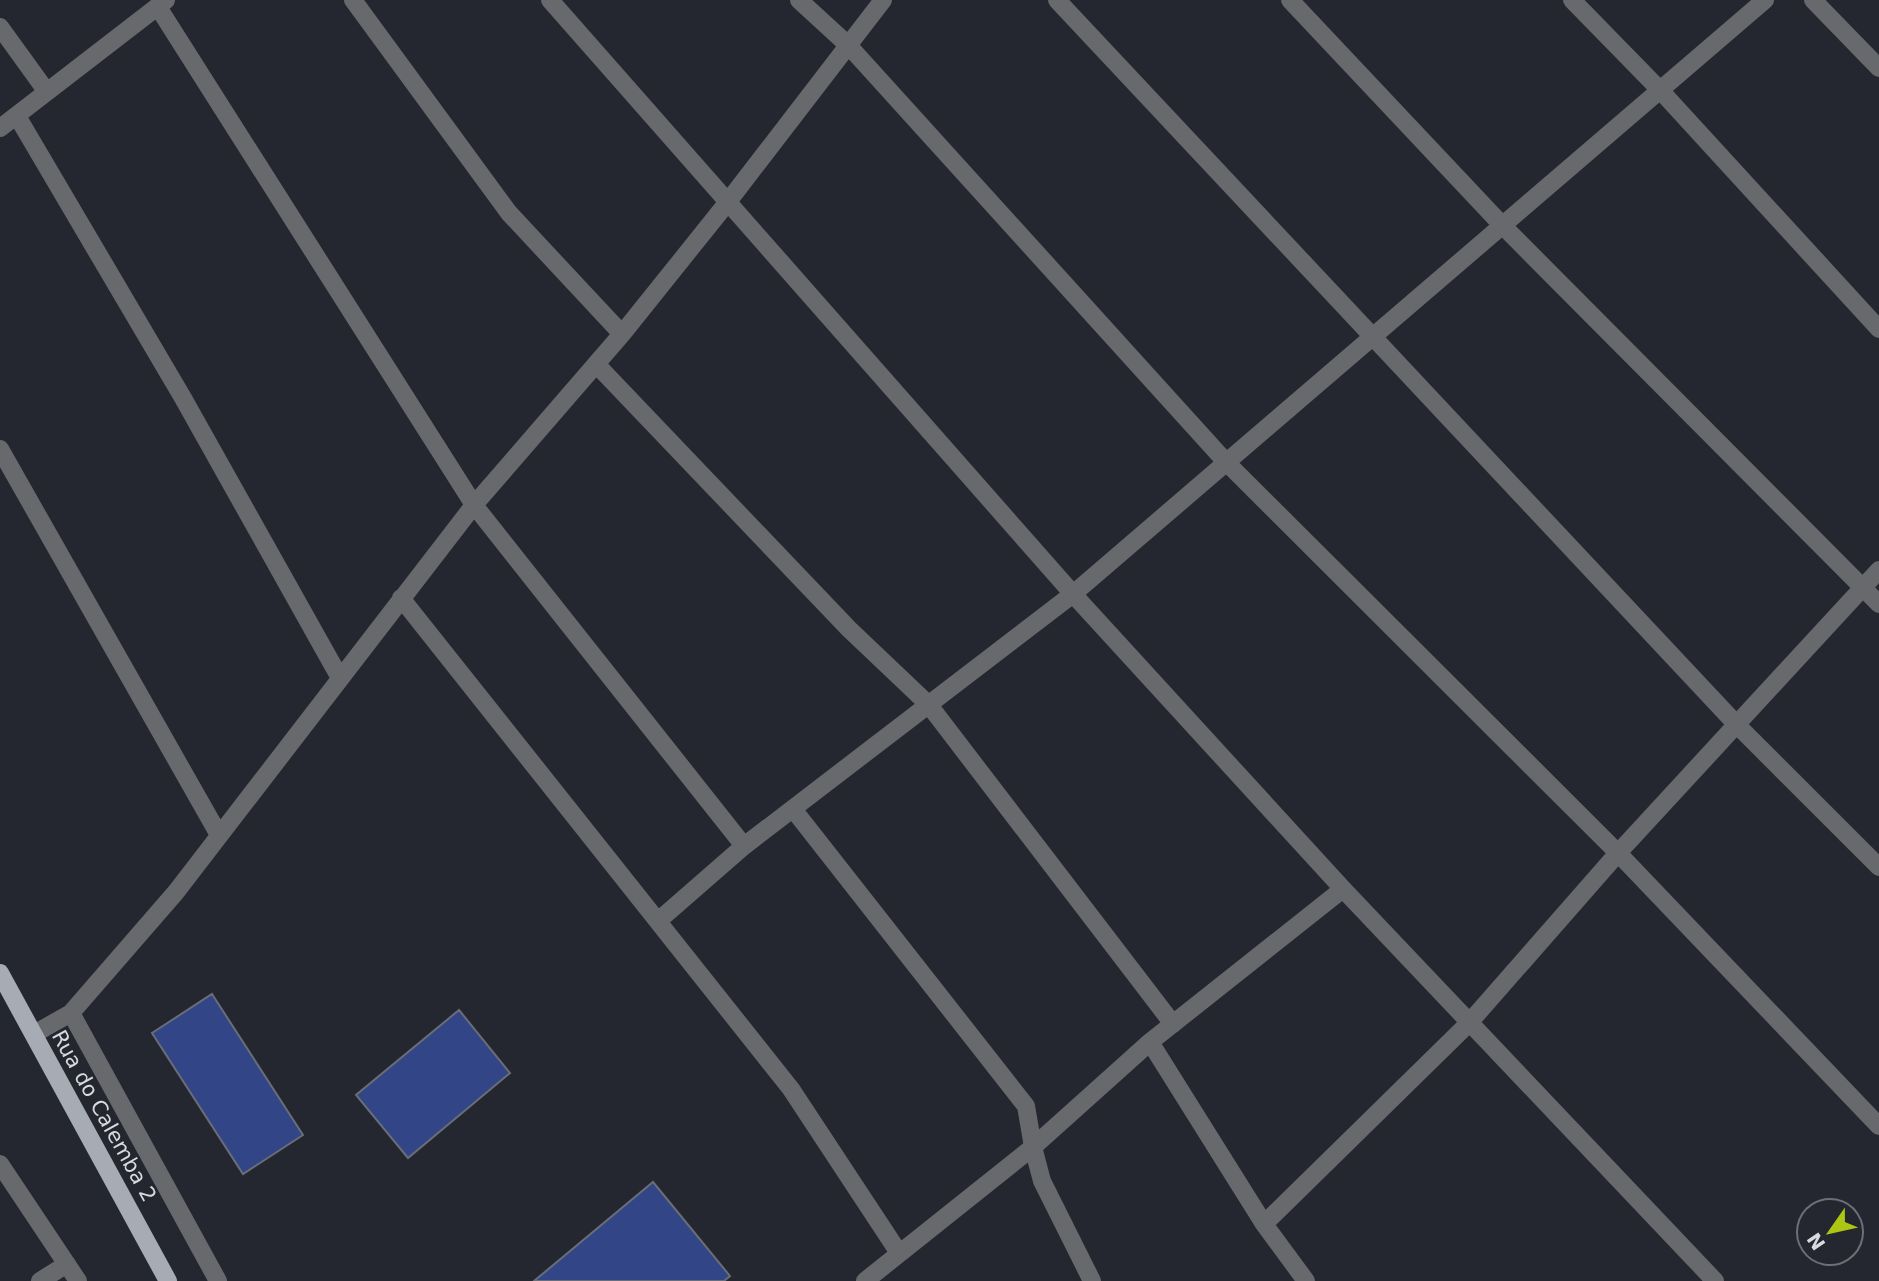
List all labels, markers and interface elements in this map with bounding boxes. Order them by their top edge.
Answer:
street label: Rua do Calemba 2 [47,1026,161,1206]
north arrow [1795,1197,1865,1267]
text: N [1802,1229,1829,1254]

